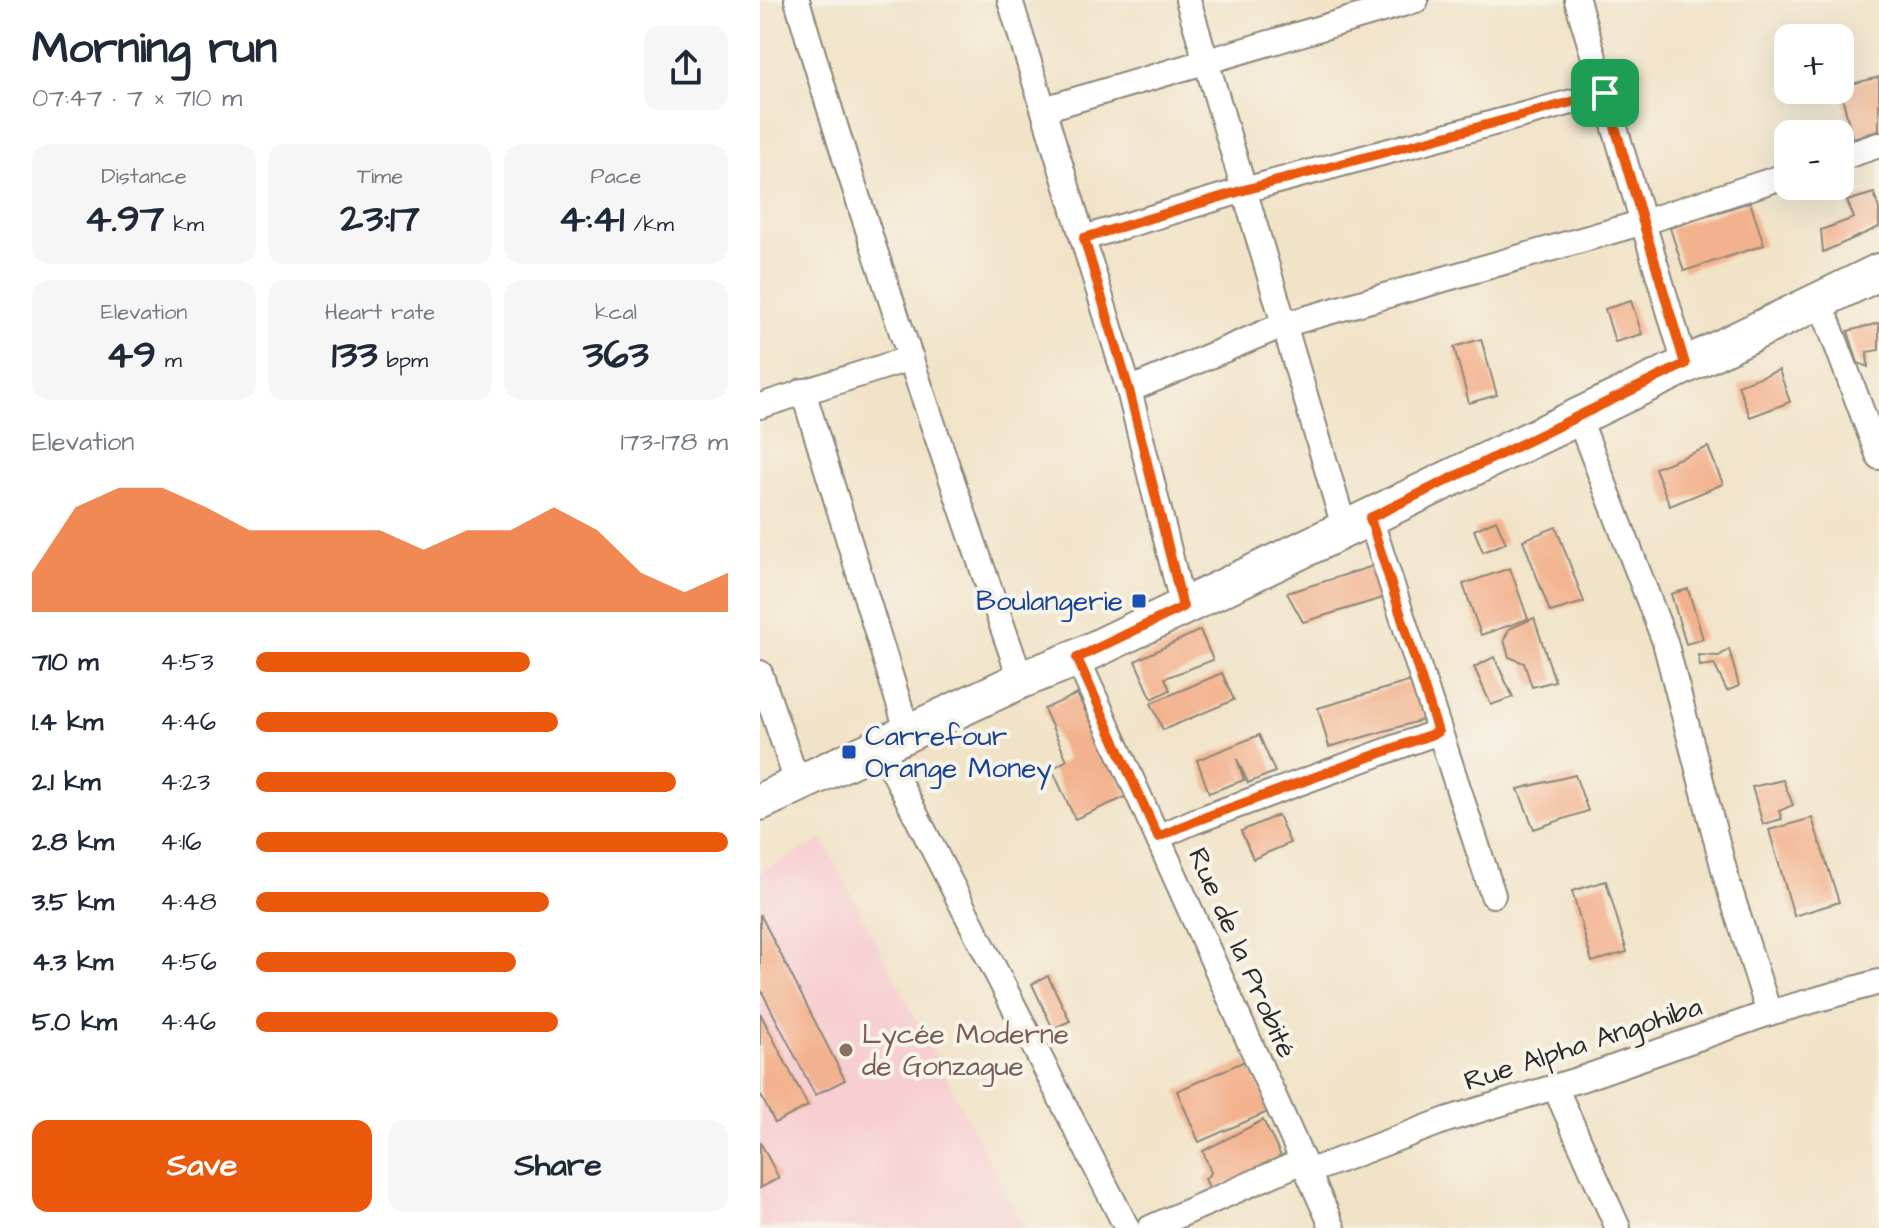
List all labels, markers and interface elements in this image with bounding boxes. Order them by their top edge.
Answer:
text: Morning run [32,19,277,80]
map controls [1774,24,1854,200]
button: + [1774,24,1854,104]
button: share [644,26,728,110]
pin [1571,59,1639,127]
icon: arrive [1583,71,1627,115]
text: 07:47 · 7 × 710 m [32,80,242,116]
button: − [1774,120,1854,200]
text: Distance [101,161,187,192]
text: Time [357,161,403,192]
text: Pace [590,161,642,192]
text: 4.97 [84,192,164,247]
text: 23:17 [340,192,420,247]
text: 4:41 [558,192,624,247]
text: km [164,209,204,240]
text: /km [624,209,674,240]
text: Elevation [101,297,187,328]
text: Heart rate [325,297,435,328]
text: kcal [595,297,637,328]
text: 49 [106,328,156,383]
text: 133 [332,328,378,383]
text: 363 [583,328,649,383]
text: m [156,345,182,376]
text: bpm [378,345,428,376]
text: Elevation [32,424,134,460]
text: 173–178 m [621,424,728,460]
place label: Boulangerie [976,582,1123,622]
marker: Boulangerie [1130,592,1148,610]
text: 710 m [32,644,98,680]
text: 4:53 [160,644,214,680]
text: 1.4 km [32,704,103,740]
text: 4:46 [160,704,216,740]
place label: Carrefour Orange Money [865,717,1052,790]
marker: Carrefour Orange Money [840,743,858,761]
text: 2.1 km [32,764,100,800]
text: 4:23 [160,764,210,800]
text: 2.8 km [32,824,114,860]
text: 4:16 [160,824,202,860]
street label: Rue de la Probité [1178,842,1306,1064]
text: 3.5 km [32,884,114,920]
text: 4:48 [160,884,217,920]
text: 4.3 km [32,944,113,980]
text: 4:56 [160,944,217,980]
street label: Rue Alpha Angohiba [1459,987,1707,1102]
text: 5.0 km [32,1004,117,1040]
text: 4:46 [160,1004,216,1040]
place label: Lycée Moderne de Gonzague [862,1015,1069,1087]
marker: Lycée Moderne de Gonzague [837,1041,855,1059]
button: Save [32,1120,372,1212]
button: Share [388,1120,728,1212]

